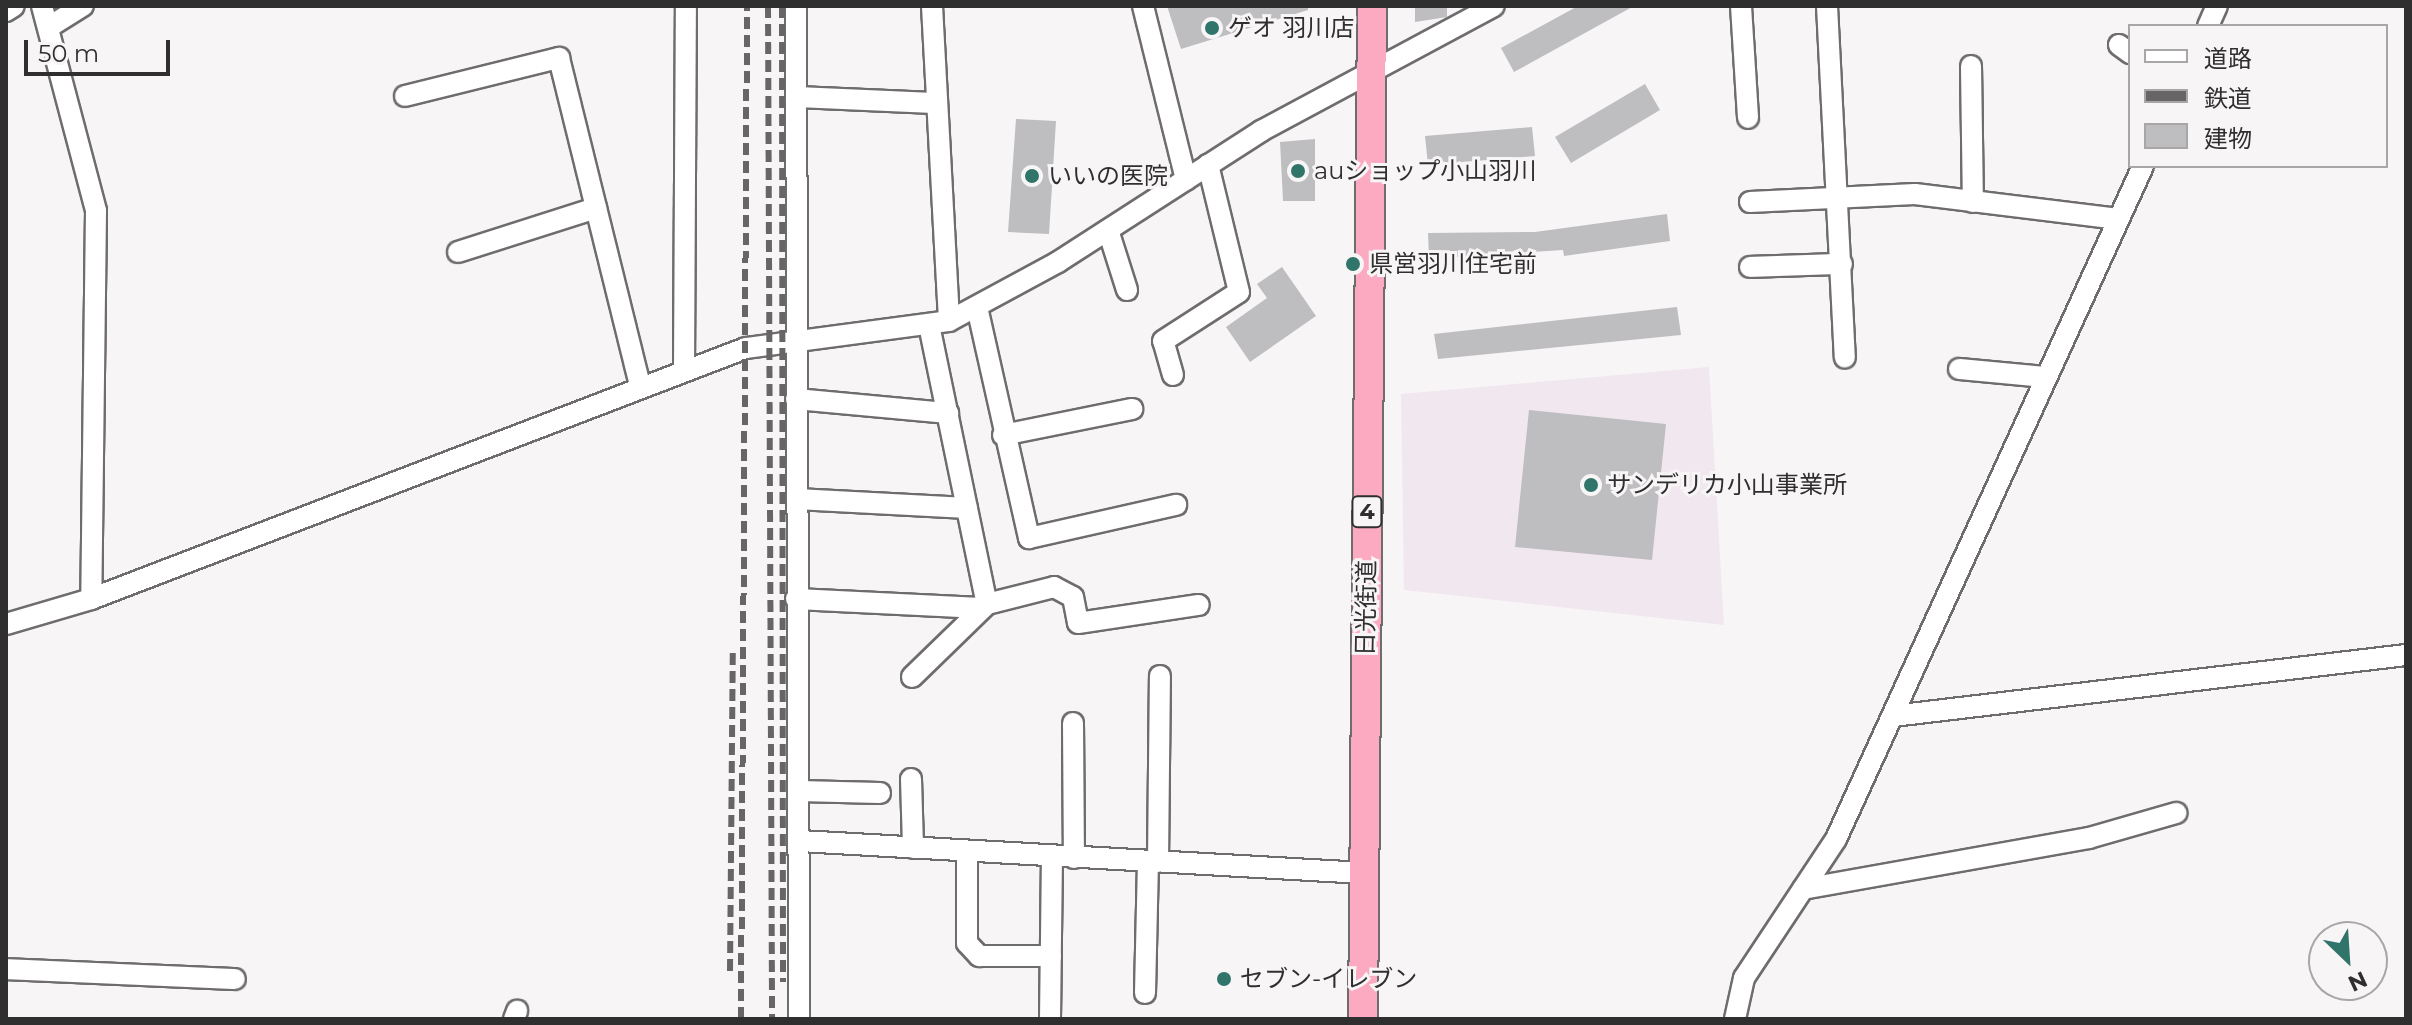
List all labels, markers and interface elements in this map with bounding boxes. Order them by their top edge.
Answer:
place label: ゲオ 羽川店 [1228,14,1354,42]
marker: ゲオ 羽川店 [1203,19,1221,37]
scale bar [28,24,174,74]
legend [2128,24,2388,168]
text: 50 m [38,39,99,68]
text: 道路 [2204,44,2252,73]
text: 鉄道 [2204,84,2252,113]
text: 建物 [2204,124,2252,153]
place label: auショップ小山羽川 [1314,157,1536,185]
place label: いいの医院 [1048,162,1168,190]
marker: auショップ小山羽川 [1289,162,1307,180]
marker: いいの医院 [1023,167,1041,185]
place label: 県営羽川住宅前 [1369,250,1537,278]
marker: 県営羽川住宅前 [1344,255,1362,273]
place label: サンデリカ小山事業所 [1607,471,1847,499]
marker: サンデリカ小山事業所 [1582,476,1600,494]
road number: 4 [1351,494,1383,530]
street label: 日光街道 [1351,560,1381,656]
north arrow [2308,921,2388,1001]
place label: セブン-イレブン [1240,965,1417,993]
text: N [2344,965,2371,997]
marker: セブン-イレブン [1215,970,1233,988]

